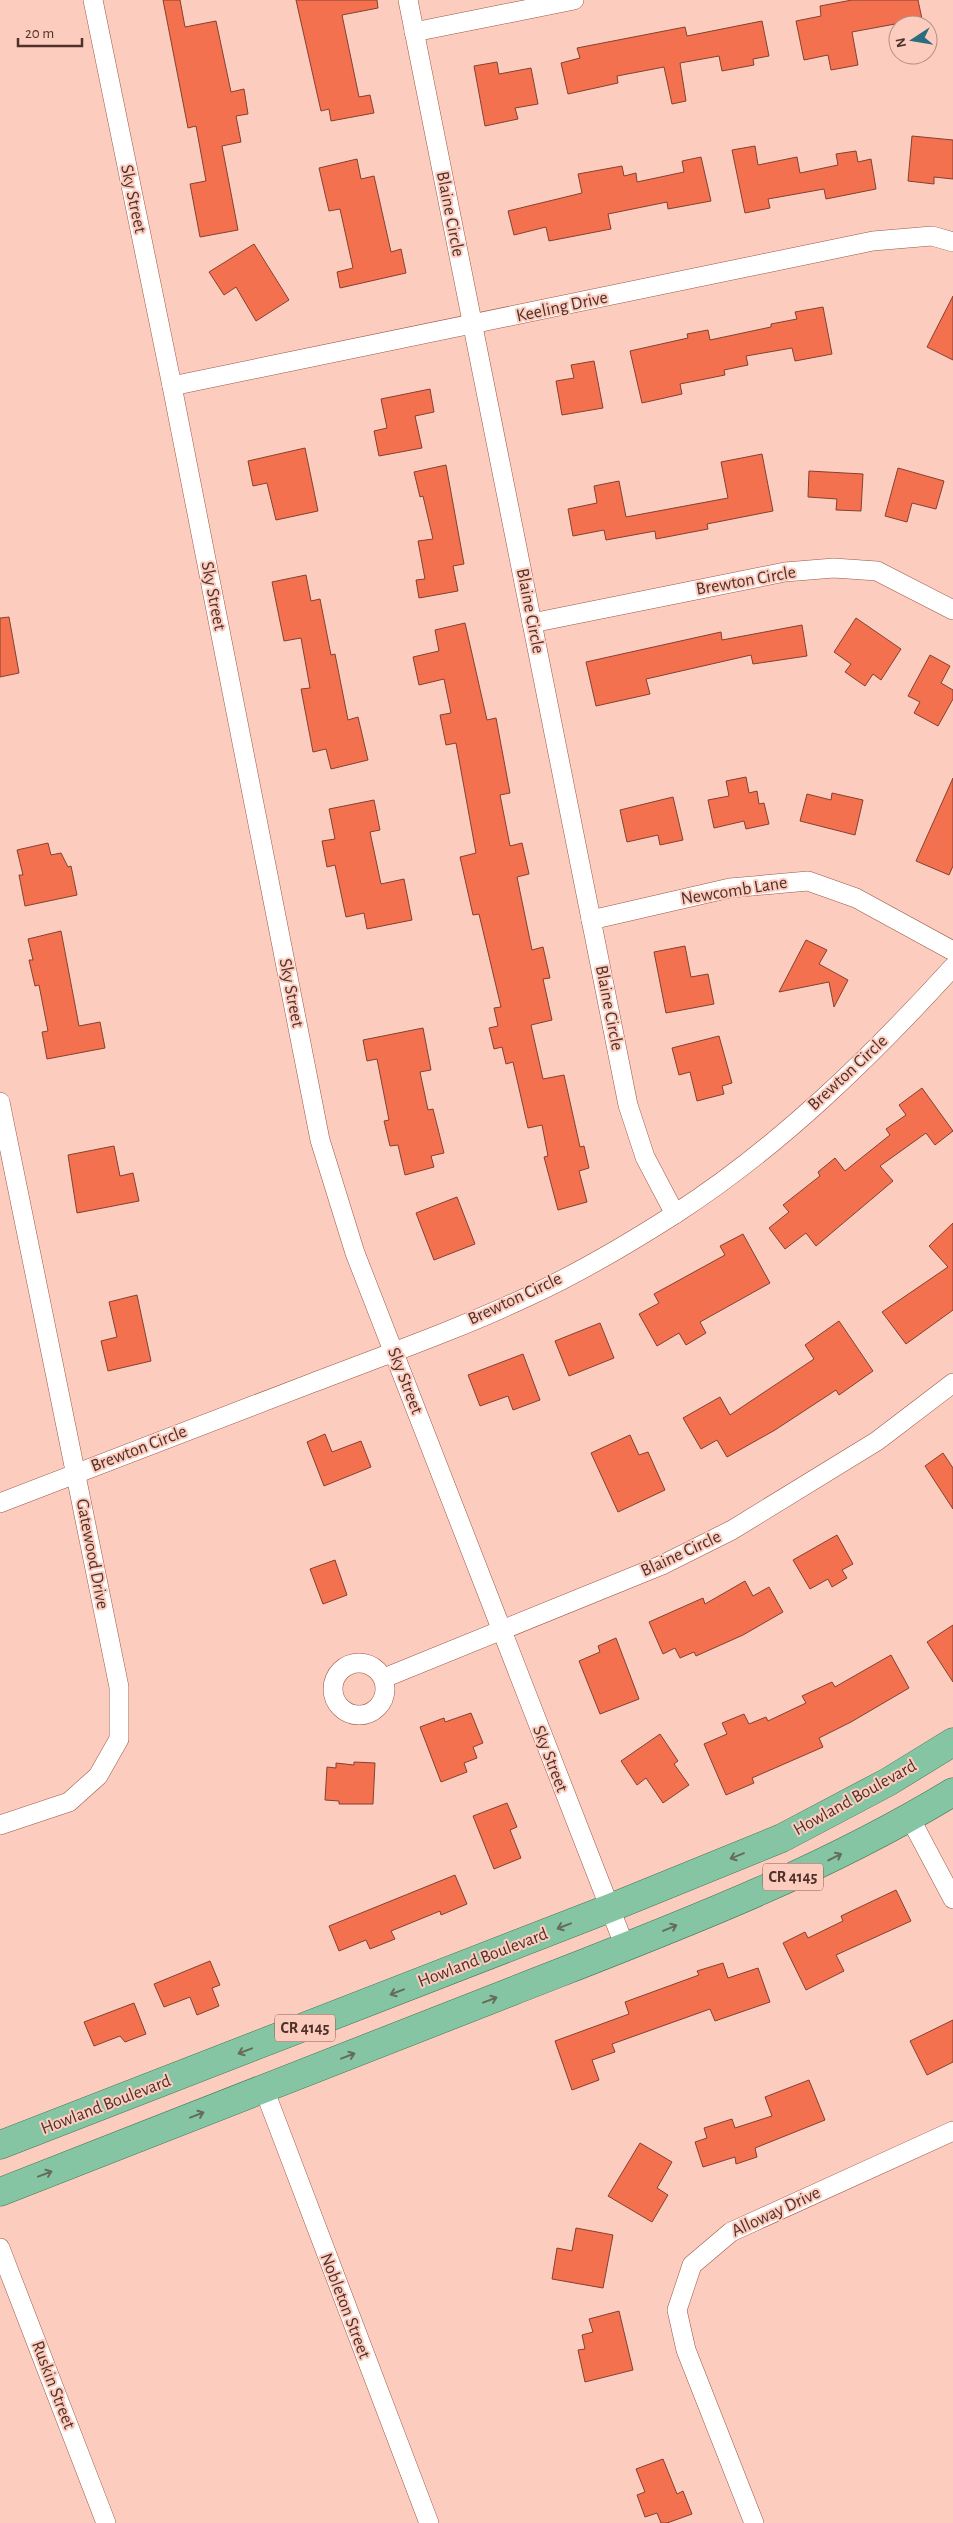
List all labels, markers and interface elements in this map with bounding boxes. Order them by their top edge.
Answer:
scale bar [18,15,81,47]
north arrow [888,15,938,65]
text: 20 m [25,26,54,41]
text: N [893,36,909,49]
street label: Sky Street [117,163,149,235]
street label: Blaine Circle [433,170,467,258]
street label: Keeling Drive [514,288,610,326]
street label: Sky Street [198,560,229,632]
street label: Brewton Circle [695,563,797,599]
street label: Blaine Circle [513,567,547,655]
street label: Newcomb Lane [679,874,789,908]
street label: Sky Street [276,957,307,1029]
street label: Blaine Circle [592,964,626,1052]
street label: Brewton Circle [805,1032,891,1114]
street label: Brewton Circle [465,1269,565,1329]
street label: Sky Street [384,1345,426,1417]
street label: Brewton Circle [88,1422,190,1476]
street label: Gatewood Drive [72,1497,112,1611]
street label: Blaine Circle [638,1528,724,1580]
street label: Sky Street [529,1723,571,1795]
street label: Howland Boulevard [790,1757,920,1839]
one-way arrow [730,1852,745,1861]
one-way arrow [827,1852,842,1862]
road number: CR 4145 [763,1864,823,1890]
one-way arrow [557,1922,572,1931]
one-way arrow [662,1923,677,1933]
street label: Howland Boulevard [416,1925,550,1991]
one-way arrow [390,1987,405,1997]
one-way arrow [481,1995,497,2004]
road number: CR 4145 [275,2015,335,2042]
one-way arrow [238,2047,254,2056]
one-way arrow [340,2051,355,2060]
street label: Howland Boulevard [39,2072,173,2138]
one-way arrow [189,2110,204,2119]
one-way arrow [37,2169,53,2178]
street label: Alloway Drive [729,2184,823,2240]
street label: Nobleton Street [317,2251,373,2362]
street label: Ruskin Street [28,2339,78,2432]

